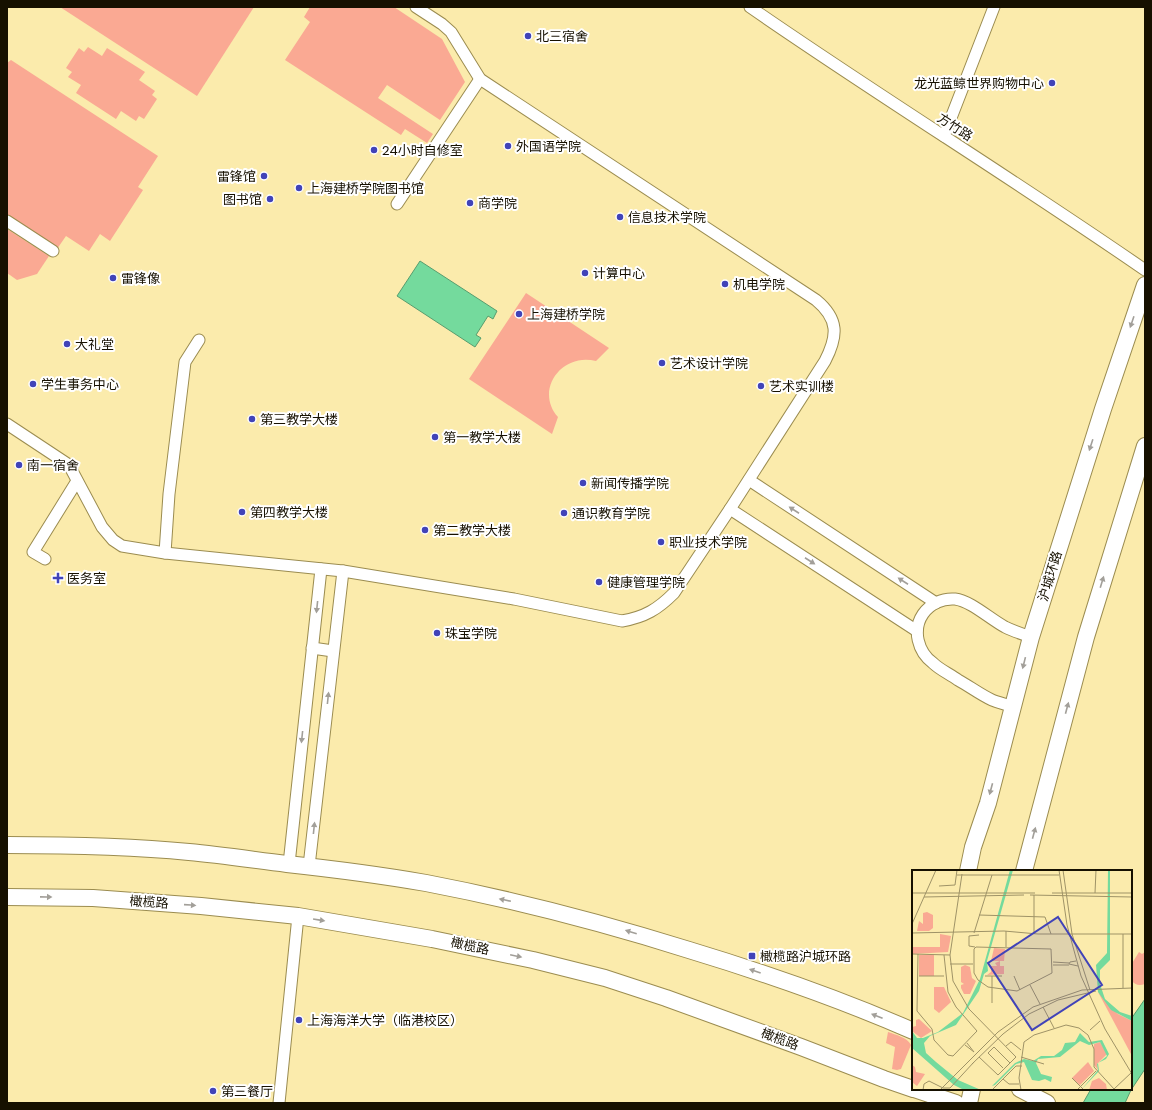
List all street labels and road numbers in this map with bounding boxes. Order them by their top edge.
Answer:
street label: 方竹路 [933,108,977,146]
street label: 沪城环路 [1033,548,1067,604]
street label: 橄榄路 [129,891,169,913]
street label: 橄榄路 [449,933,491,959]
street label: 橄榄路 [758,1023,802,1055]

